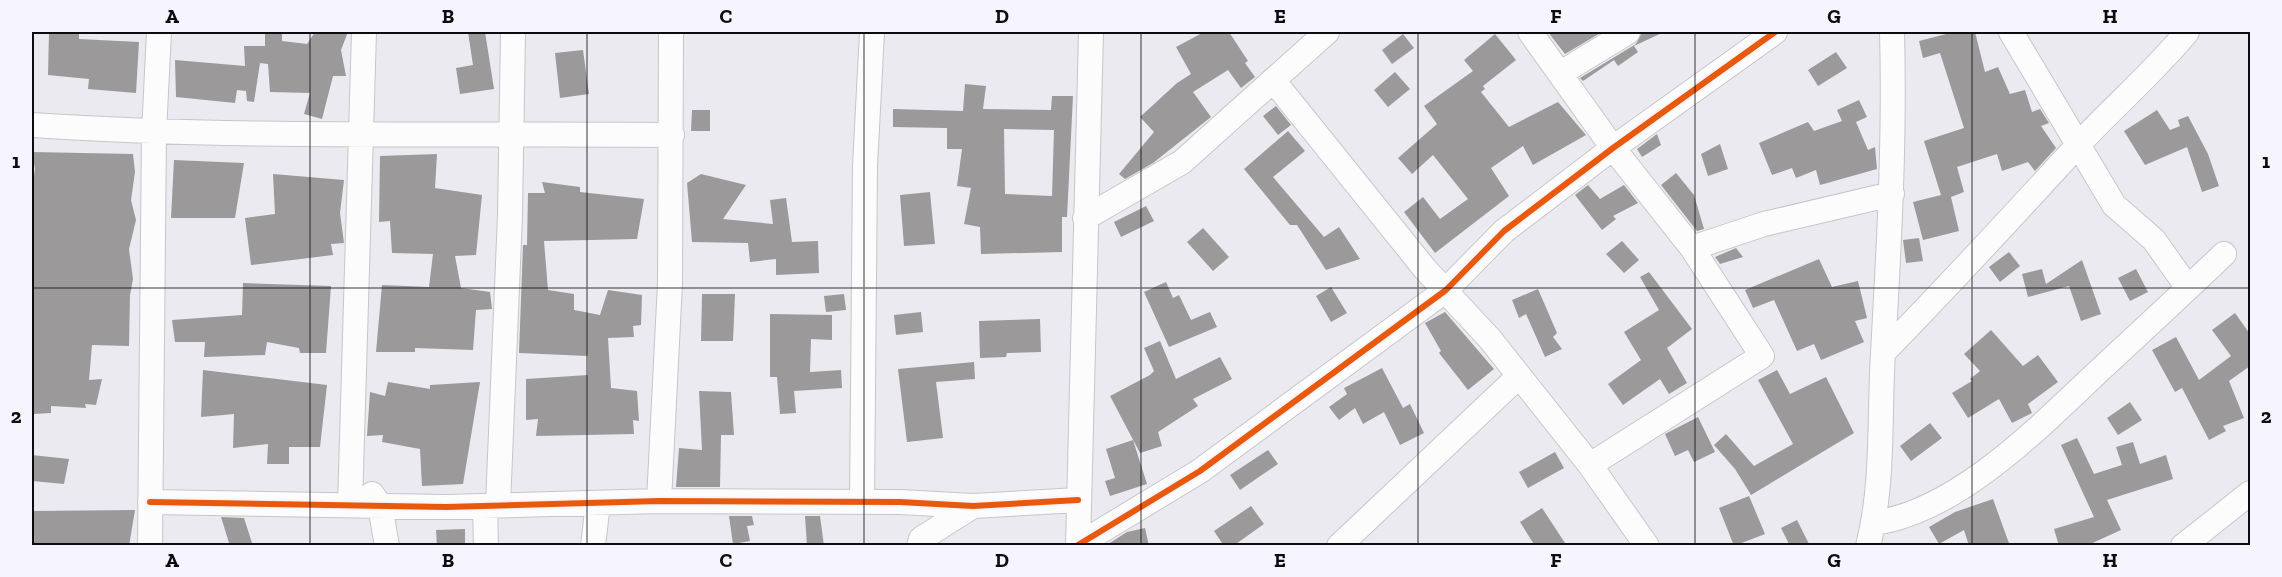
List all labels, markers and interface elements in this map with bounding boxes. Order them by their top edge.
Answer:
text: A [165,4,179,28]
text: B [442,4,454,28]
text: C [720,4,733,28]
text: D [995,4,1009,28]
text: E [1274,4,1286,28]
text: F [1550,4,1562,28]
text: G [1827,4,1841,28]
text: H [2102,4,2118,28]
text: 1 [12,149,20,173]
text: 1 [2262,149,2270,173]
text: 2 [11,404,22,428]
text: 2 [2261,404,2272,428]
text: A [165,548,179,572]
text: B [442,548,454,572]
text: C [720,548,733,572]
text: D [995,548,1009,572]
text: E [1274,548,1286,572]
text: F [1550,548,1562,572]
text: G [1827,548,1841,572]
text: H [2102,548,2118,572]

